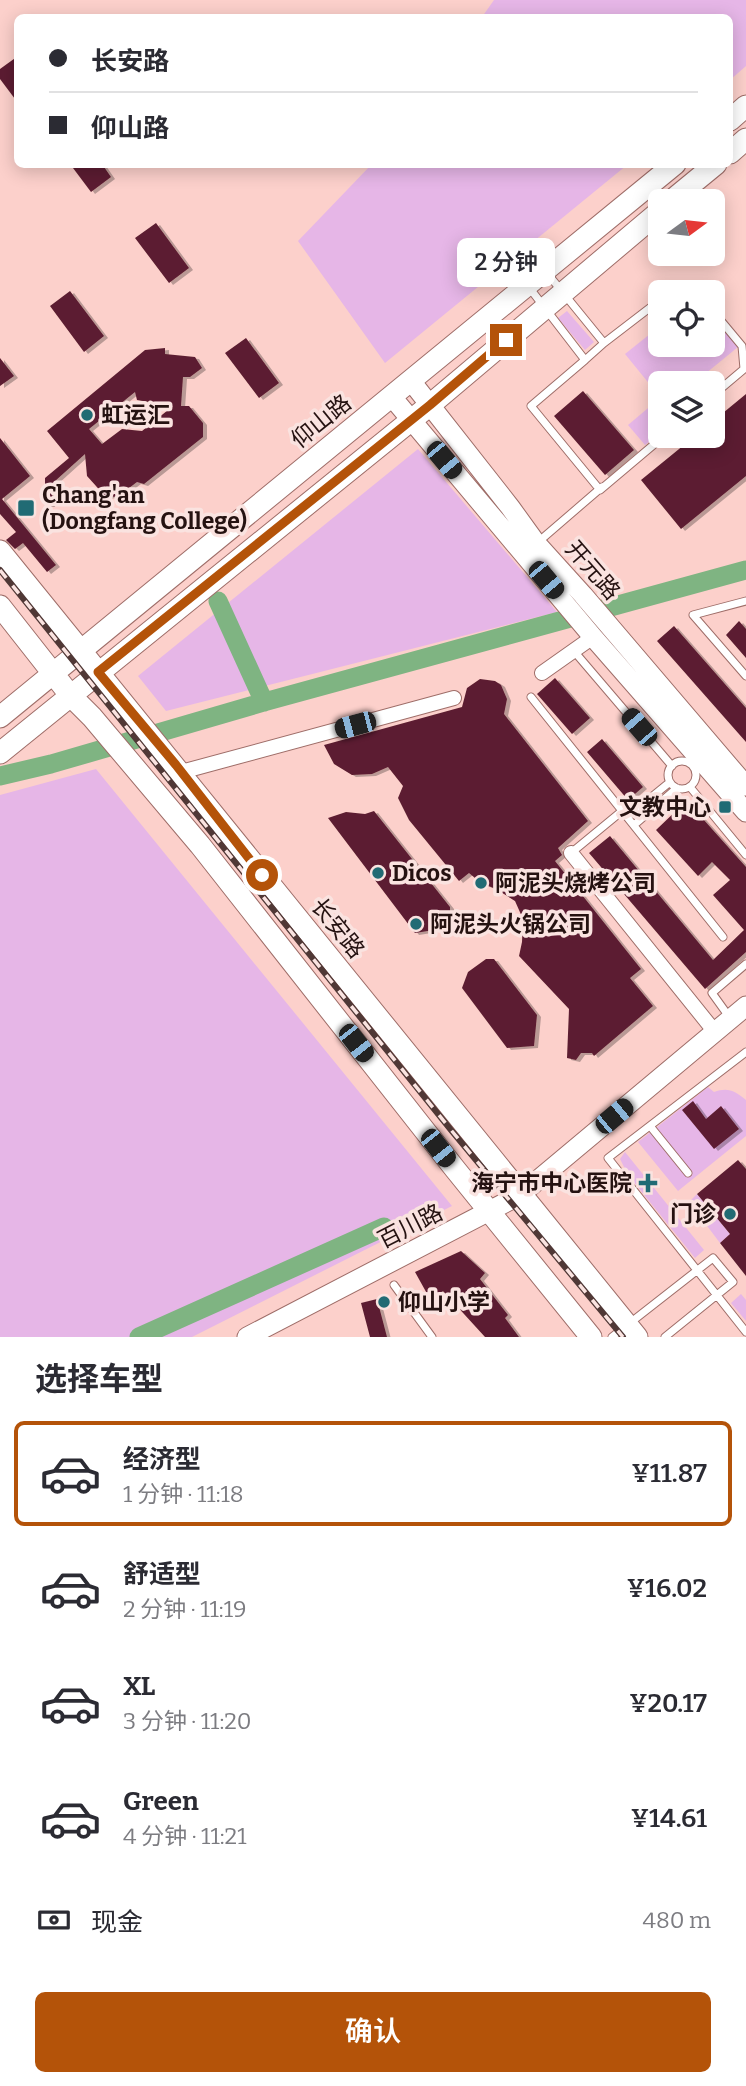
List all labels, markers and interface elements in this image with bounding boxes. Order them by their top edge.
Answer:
text: 长安路 [91,46,169,77]
text: 仰山路 [91,113,169,144]
north arrow [648,189,724,266]
map controls [648,189,725,448]
callout: 2 分钟 [457,238,555,288]
text: 2 分钟 [474,248,538,276]
button: locate [648,280,725,357]
route end [490,324,522,356]
button: layers [648,371,725,448]
street label: 仰山路 [285,388,357,454]
place label: 虹运汇 [101,401,170,429]
marker: 虹运汇 [79,407,95,423]
car [423,437,466,483]
place label: Chang'an (Dongfang College) [42,481,247,535]
marker: Chang'an (Dongfang College) [16,498,36,518]
street label: 开元路 [560,535,626,605]
car [525,557,568,603]
car [618,704,661,750]
car [332,709,379,741]
place label: 文教中心 [619,793,711,821]
marker: 文教中心 [717,799,733,815]
route start [246,859,278,891]
place label: Dicos [392,859,451,887]
marker: Dicos [370,865,386,881]
place label: 阿泥头烧烤公司 [495,869,656,897]
marker: 阿泥头烧烤公司 [473,875,489,891]
street label: 长安路 [305,892,371,964]
place label: 阿泥头火锅公司 [430,910,591,938]
marker: 阿泥头火锅公司 [408,916,424,932]
car [335,1020,378,1066]
car [592,1094,637,1138]
car [417,1125,460,1171]
place label: 海宁市中心医院 [471,1169,632,1197]
marker: 海宁市中心医院 [638,1173,658,1193]
street label: 百川路 [373,1198,447,1254]
place label: 门诊 [670,1200,717,1228]
marker: 门诊 [722,1206,738,1222]
place label: 仰山小学 [398,1288,490,1316]
marker: 仰山小学 [376,1294,392,1310]
text: 选择车型 [35,1360,163,1398]
icon: car [39,1442,102,1505]
text: 经济型 [123,1444,201,1475]
text: ¥11.87 [631,1458,707,1489]
text: 1 分钟 · 11:18 [123,1480,244,1508]
icon: car [39,1557,102,1620]
text: 舒适型 [123,1559,201,1590]
text: ¥16.02 [627,1573,707,1604]
text: 2 分钟 · 11:19 [123,1595,247,1623]
text: XL [123,1671,155,1702]
icon: car [39,1672,102,1735]
text: ¥20.17 [629,1688,707,1719]
text: 3 分钟 · 11:20 [123,1707,252,1735]
text: Green [123,1786,199,1817]
icon: car [39,1787,102,1850]
text: ¥14.61 [631,1803,707,1834]
text: 4 分钟 · 11:21 [123,1822,246,1850]
icon: cash [35,1901,73,1939]
text: 480 m [642,1906,711,1934]
text: 现金 [91,1907,143,1938]
button: 确认 [35,1992,711,2072]

